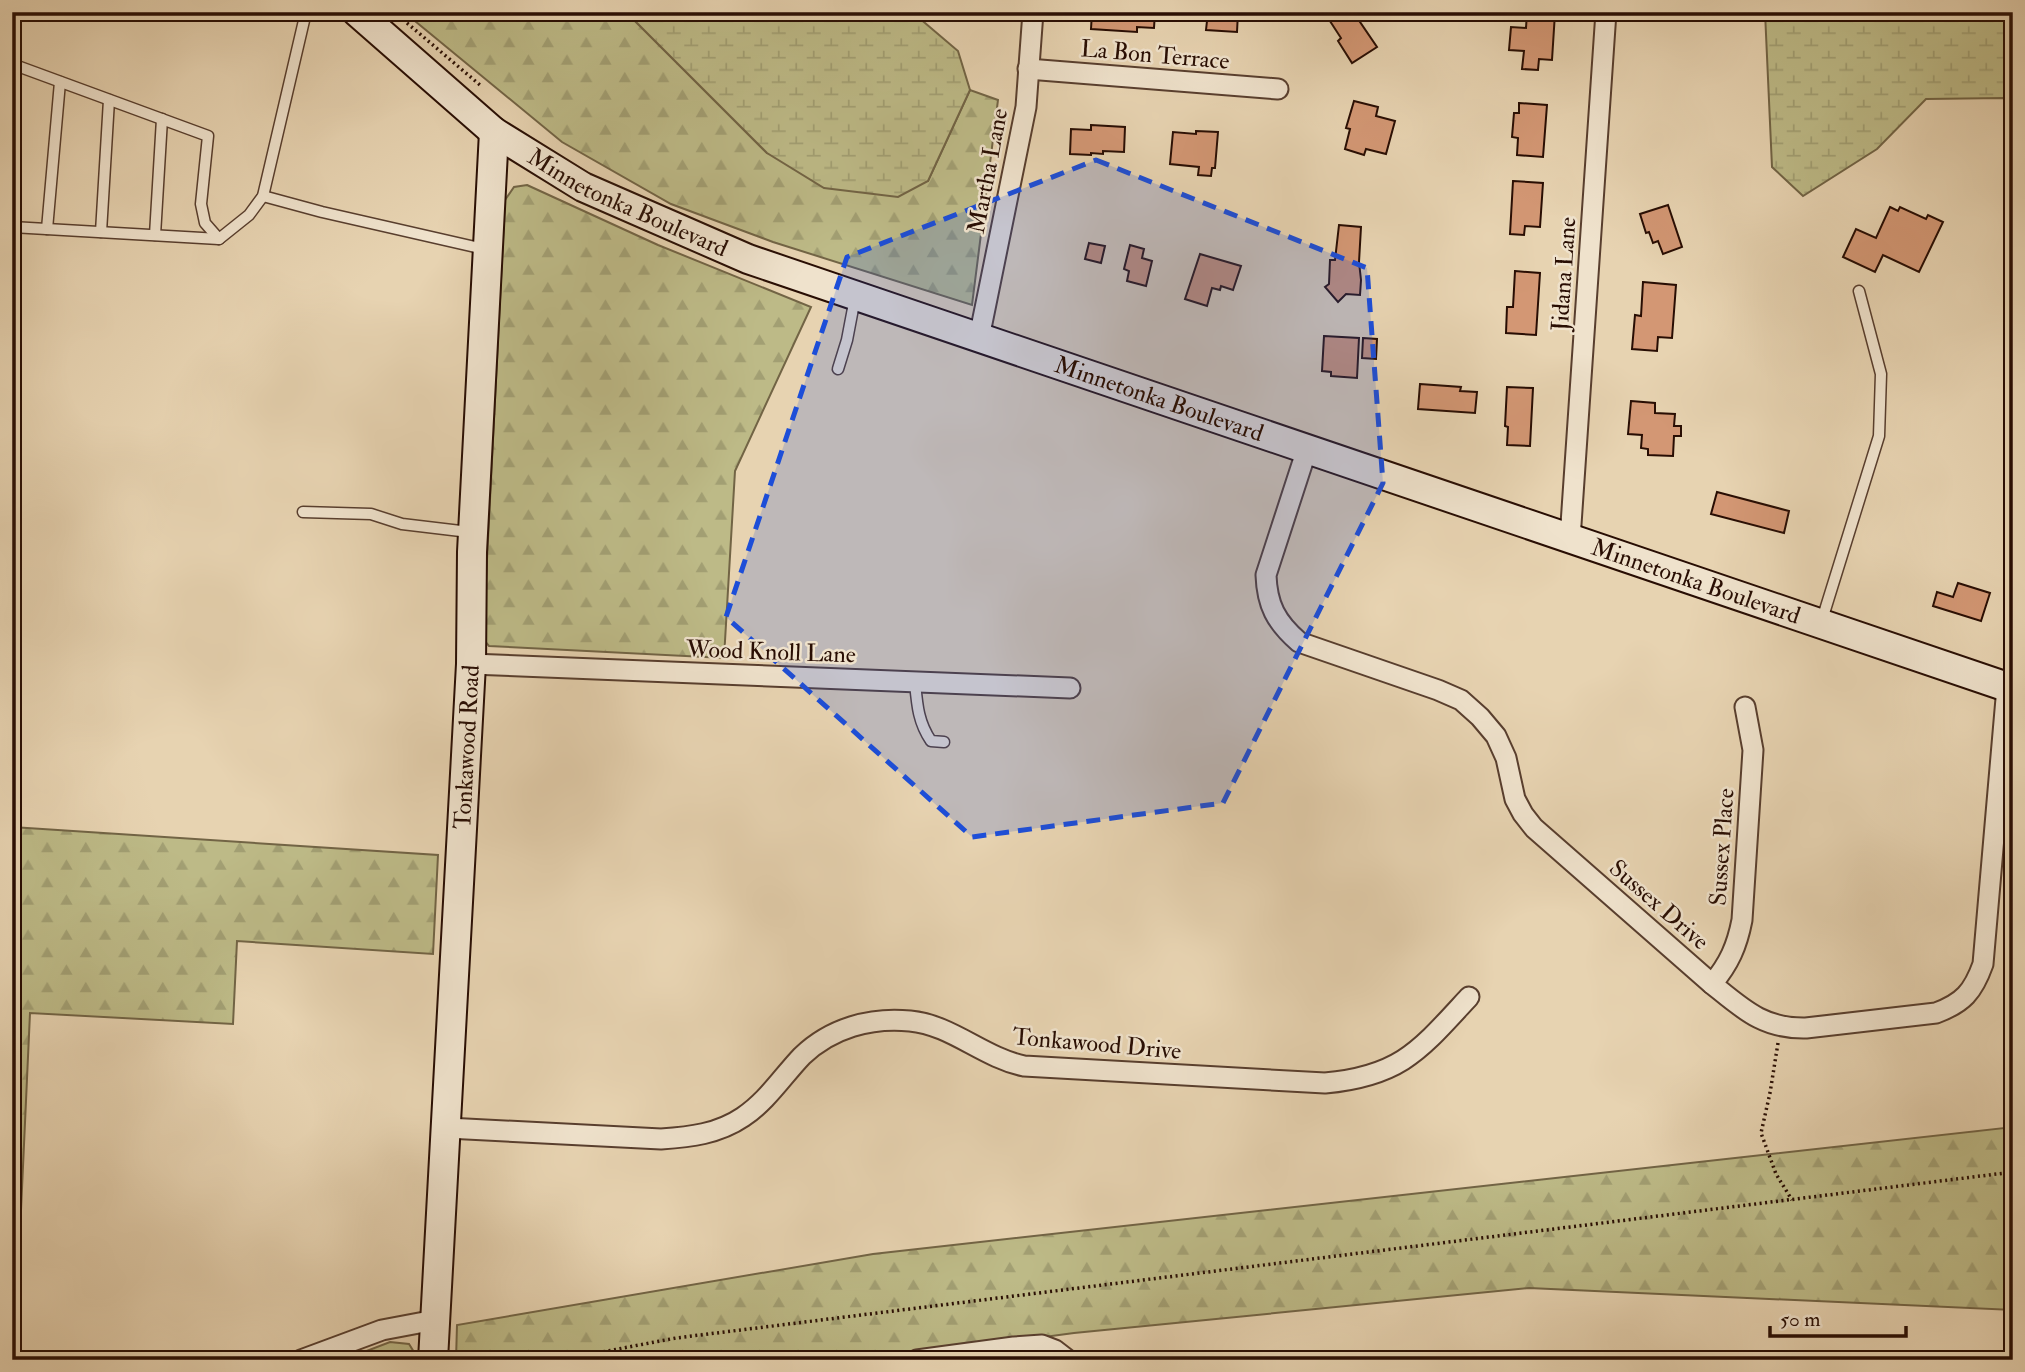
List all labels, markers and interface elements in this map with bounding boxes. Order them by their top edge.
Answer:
street label: La Bon Terrace [1079,33,1231,77]
street label: Martha Lane [961,106,1015,236]
street label: Minnetonka Boulevard [522,141,733,264]
street label: Jidana Lane [1544,216,1583,333]
street label: Minnetonka Boulevard [1051,349,1268,449]
street label: Minnetonka Boulevard [1587,531,1805,631]
street label: Wood Knoll Lane [685,634,856,670]
street label: Tonkawood Road [447,664,486,830]
street label: Sussex Place [1702,787,1742,907]
street label: Sussex Drive [1602,853,1716,957]
street label: Tonkawood Drive [1011,1021,1183,1067]
scale bar [1770,1295,1906,1339]
text: 50 m [1780,1306,1821,1333]

